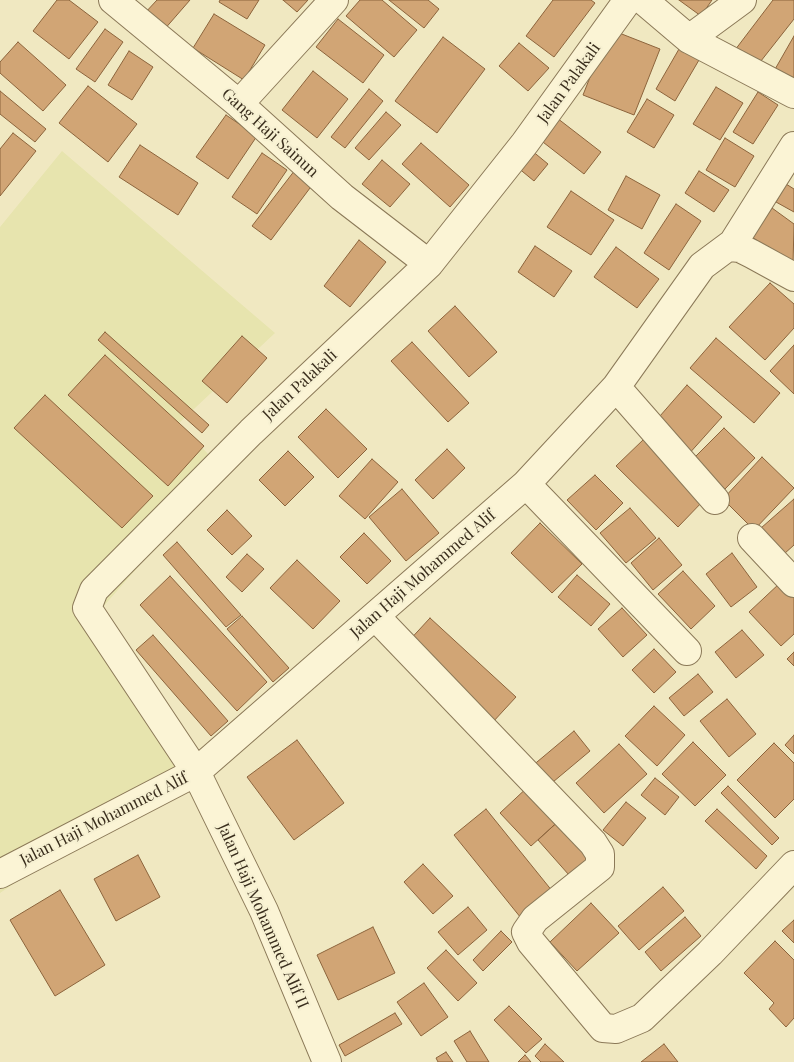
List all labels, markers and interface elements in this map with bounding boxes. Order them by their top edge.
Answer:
street label: Jalan Palakali [533,39,605,127]
street label: Gang Haji Sainun [218,85,322,181]
street label: Jalan Palakali [259,346,341,424]
street label: Jalan Haji Mohammed Alif [347,506,499,642]
street label: Jalan Haji Mohammed Alif [17,768,191,870]
street label: Jalan Haji Mohammed Alif II [213,820,313,1012]

